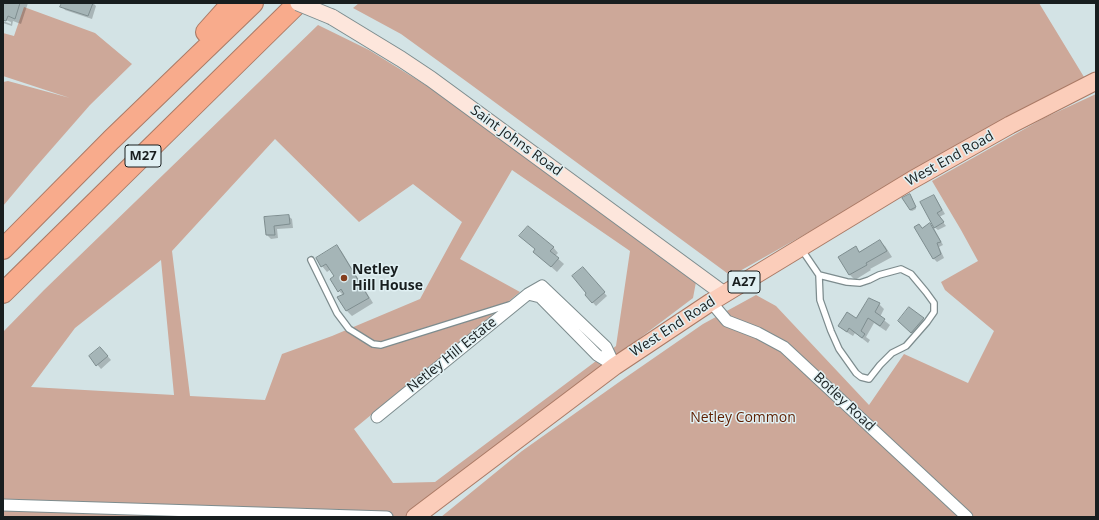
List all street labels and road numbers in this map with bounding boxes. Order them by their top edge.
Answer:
street label: Saint Johns Road [467,102,565,180]
street label: West End Road [903,128,997,190]
road number: M27 [125,145,161,167]
road number: A27 [728,271,760,293]
street label: West End Road [627,293,719,361]
street label: Netley Hill Estate [404,314,500,396]
street label: Botley Road [810,369,878,435]

